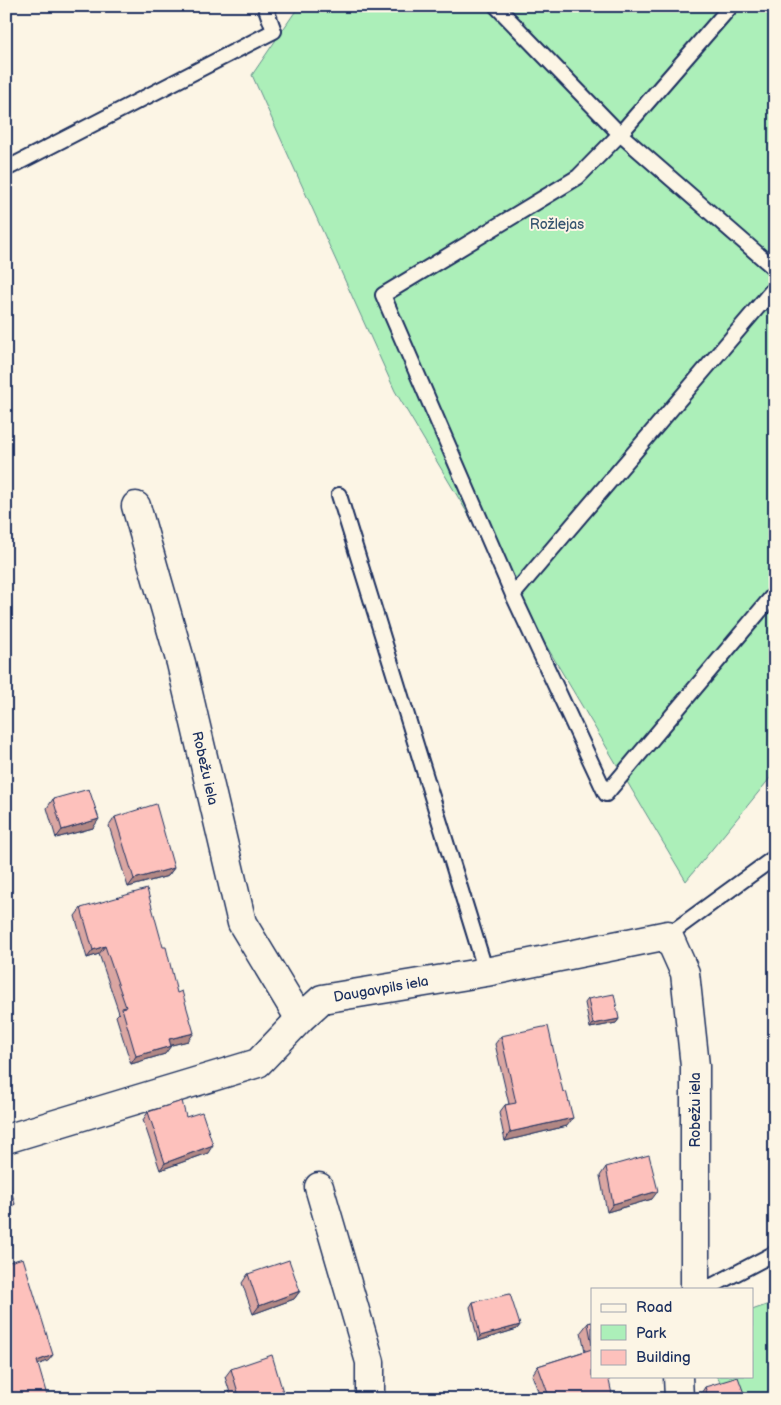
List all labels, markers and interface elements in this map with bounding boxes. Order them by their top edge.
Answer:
park label: Rožlejas [530,216,584,233]
street label: Robežu iela [188,729,222,807]
street label: Daugavpils iela [332,972,430,1006]
street label: Robežu iela [687,1072,704,1148]
legend [591,1288,754,1378]
text: Road [636,1298,672,1317]
text: Park [636,1324,667,1343]
text: Building [636,1348,691,1367]

